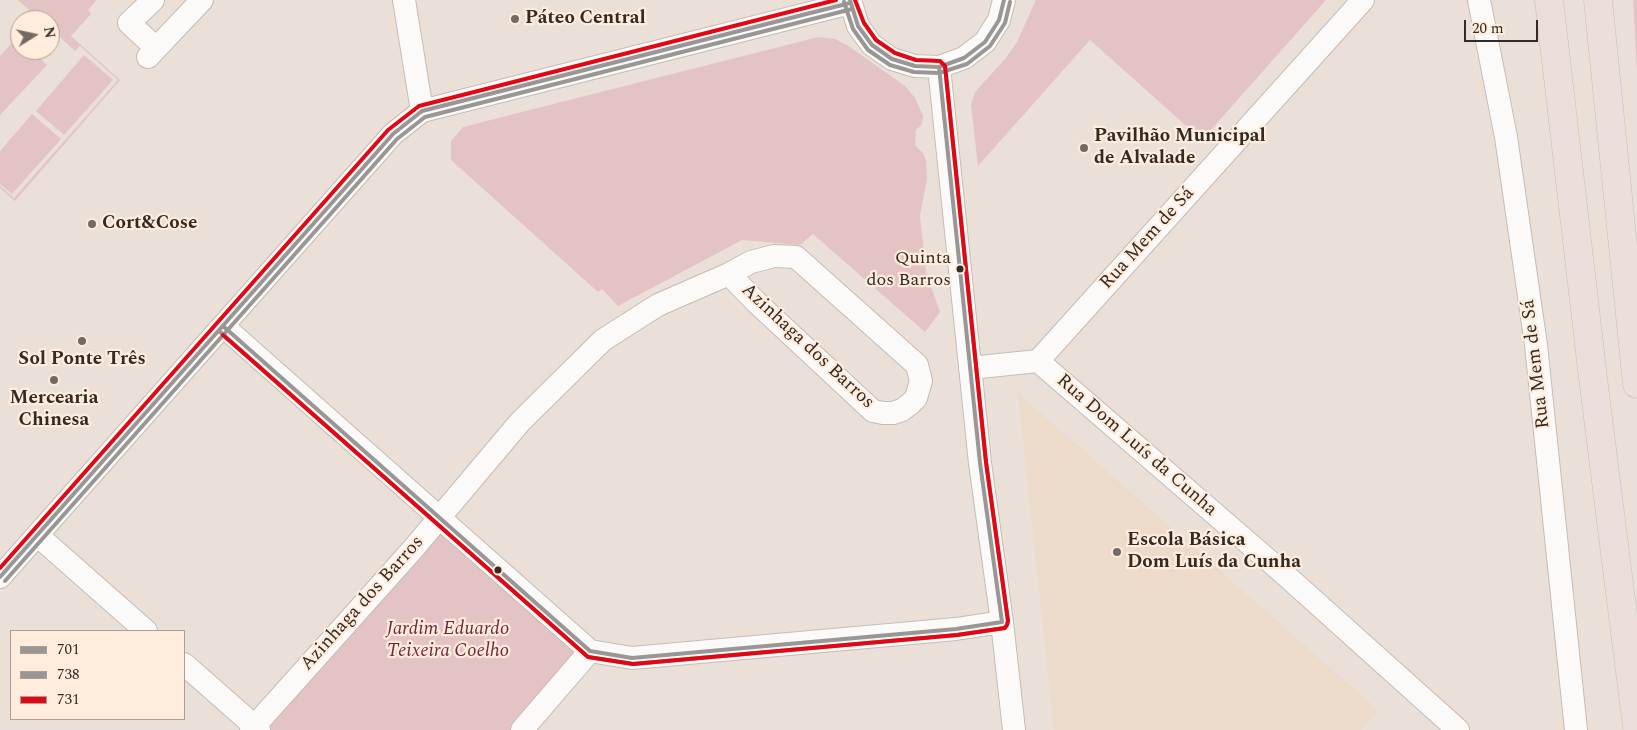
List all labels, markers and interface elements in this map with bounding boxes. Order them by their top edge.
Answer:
place label: Páteo Central [525,8,646,30]
north arrow [10,10,60,60]
scale bar [1467,10,1541,42]
marker: Páteo Central [509,13,521,25]
text: 20 m [1472,17,1504,40]
text: N [38,25,61,40]
place label: Pavilhão Municipal de Alvalade [1094,126,1266,170]
marker: Pavilhão Municipal de Alvalade [1078,142,1090,154]
street label: Rua Mem de Sá [1096,183,1200,295]
place label: Cort&Cose [102,213,197,235]
marker: Cort&Cose [86,218,98,230]
place label: Quinta dos Barros [867,248,951,290]
marker: Quinta dos Barros [955,264,965,274]
street label: Azinhaga dos Barros [736,279,878,415]
street label: Rua Mem de Sá [1518,298,1556,430]
marker: Sol Ponte Três [76,335,88,347]
place label: Sol Ponte Três [18,349,146,371]
street label: Rua Dom Luís da Cunha [1051,370,1221,522]
marker: Mercearia Chinesa [48,374,60,386]
place label: Mercearia Chinesa [10,388,98,432]
place label: Escola Básica Dom Luís da Cunha [1127,530,1301,574]
street label: Azinhaga dos Barros [296,532,430,676]
marker: Escola Básica Dom Luís da Cunha [1111,546,1123,558]
unlabelled marker [493,565,503,575]
park label: Jardim Eduardo Teixeira Coelho [386,619,510,663]
legend [10,630,185,720]
text: 701 [57,638,80,661]
text: 738 [57,663,80,686]
text: 731 [57,688,80,711]

